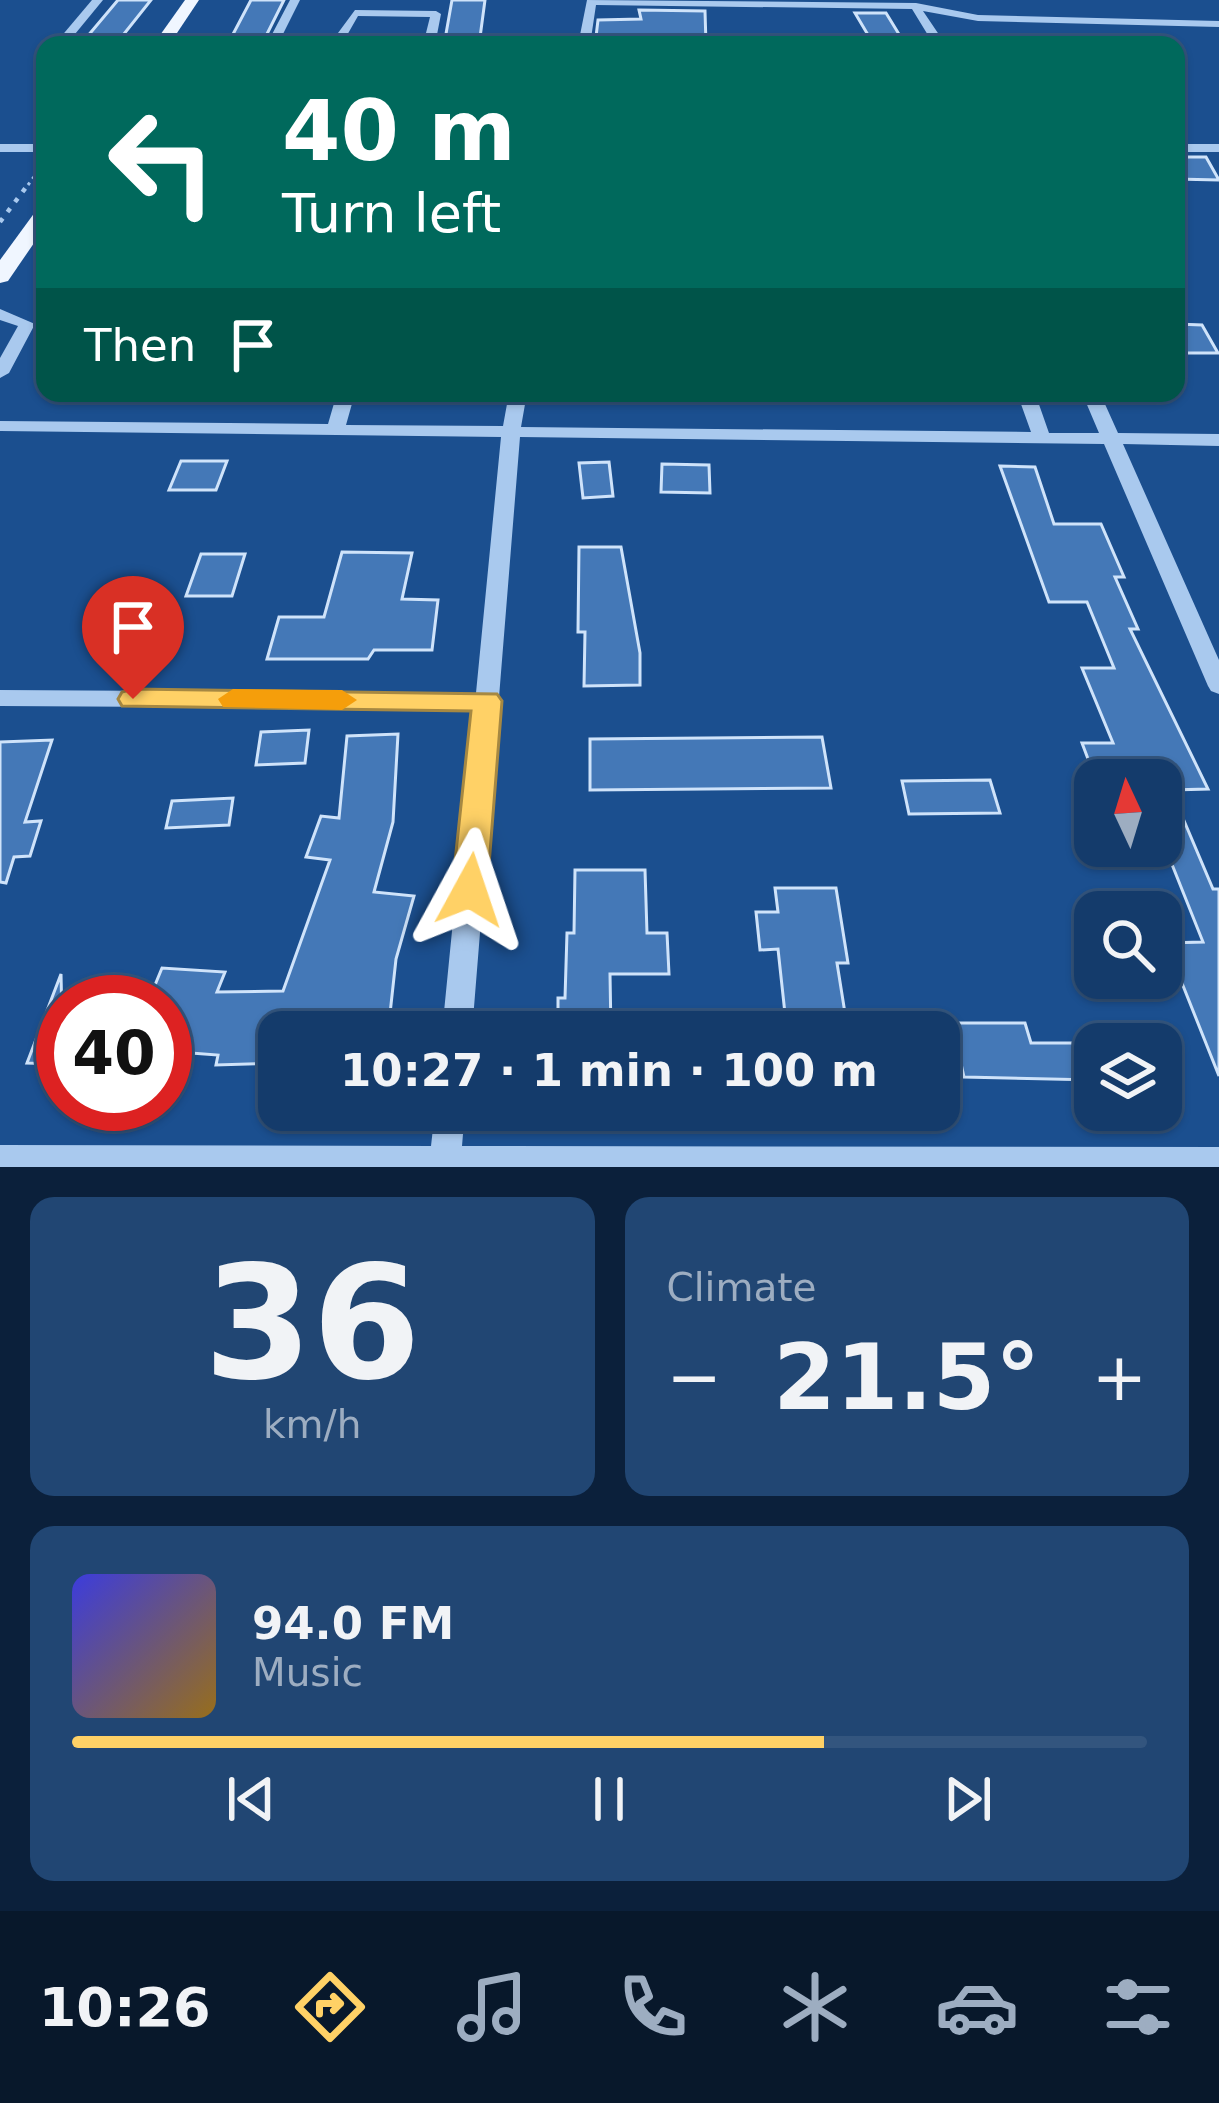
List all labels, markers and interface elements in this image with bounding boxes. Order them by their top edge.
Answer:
text: 40 m [282,82,516,180]
icon: left [84,84,240,240]
text: Turn left [282,182,501,245]
icon: arrive [220,312,286,378]
text: Then [84,319,196,372]
pin [82,576,184,699]
icon: arrive [100,594,166,660]
north arrow [1074,759,1182,867]
map controls [1074,759,1182,1131]
position arrow [407,827,533,953]
button: search [1074,891,1182,999]
speed limit sign: 40 [36,975,192,1131]
button: layers [1074,1023,1182,1131]
text: 10:27 · 1 min · 100 m [340,1044,878,1097]
text: 36 [204,1233,421,1415]
text: Climate [667,1265,817,1310]
text: 21.5° [773,1325,1040,1430]
text: − [667,1339,722,1416]
text: + [1092,1339,1147,1416]
text: km/h [263,1402,361,1447]
text: 94.0 FM [252,1597,454,1650]
text: Music [252,1650,363,1695]
icon: previous [218,1766,284,1832]
icon: pause [576,1766,642,1832]
icon: next [935,1766,1001,1832]
icon: directions [288,1965,372,2049]
icon: music [450,1965,534,2049]
icon: phone [611,1965,695,2049]
icon: climate [773,1965,857,2049]
icon: car [935,1965,1019,2049]
icon: filters [1096,1965,1180,2049]
text: 10:26 [39,1976,211,2039]

